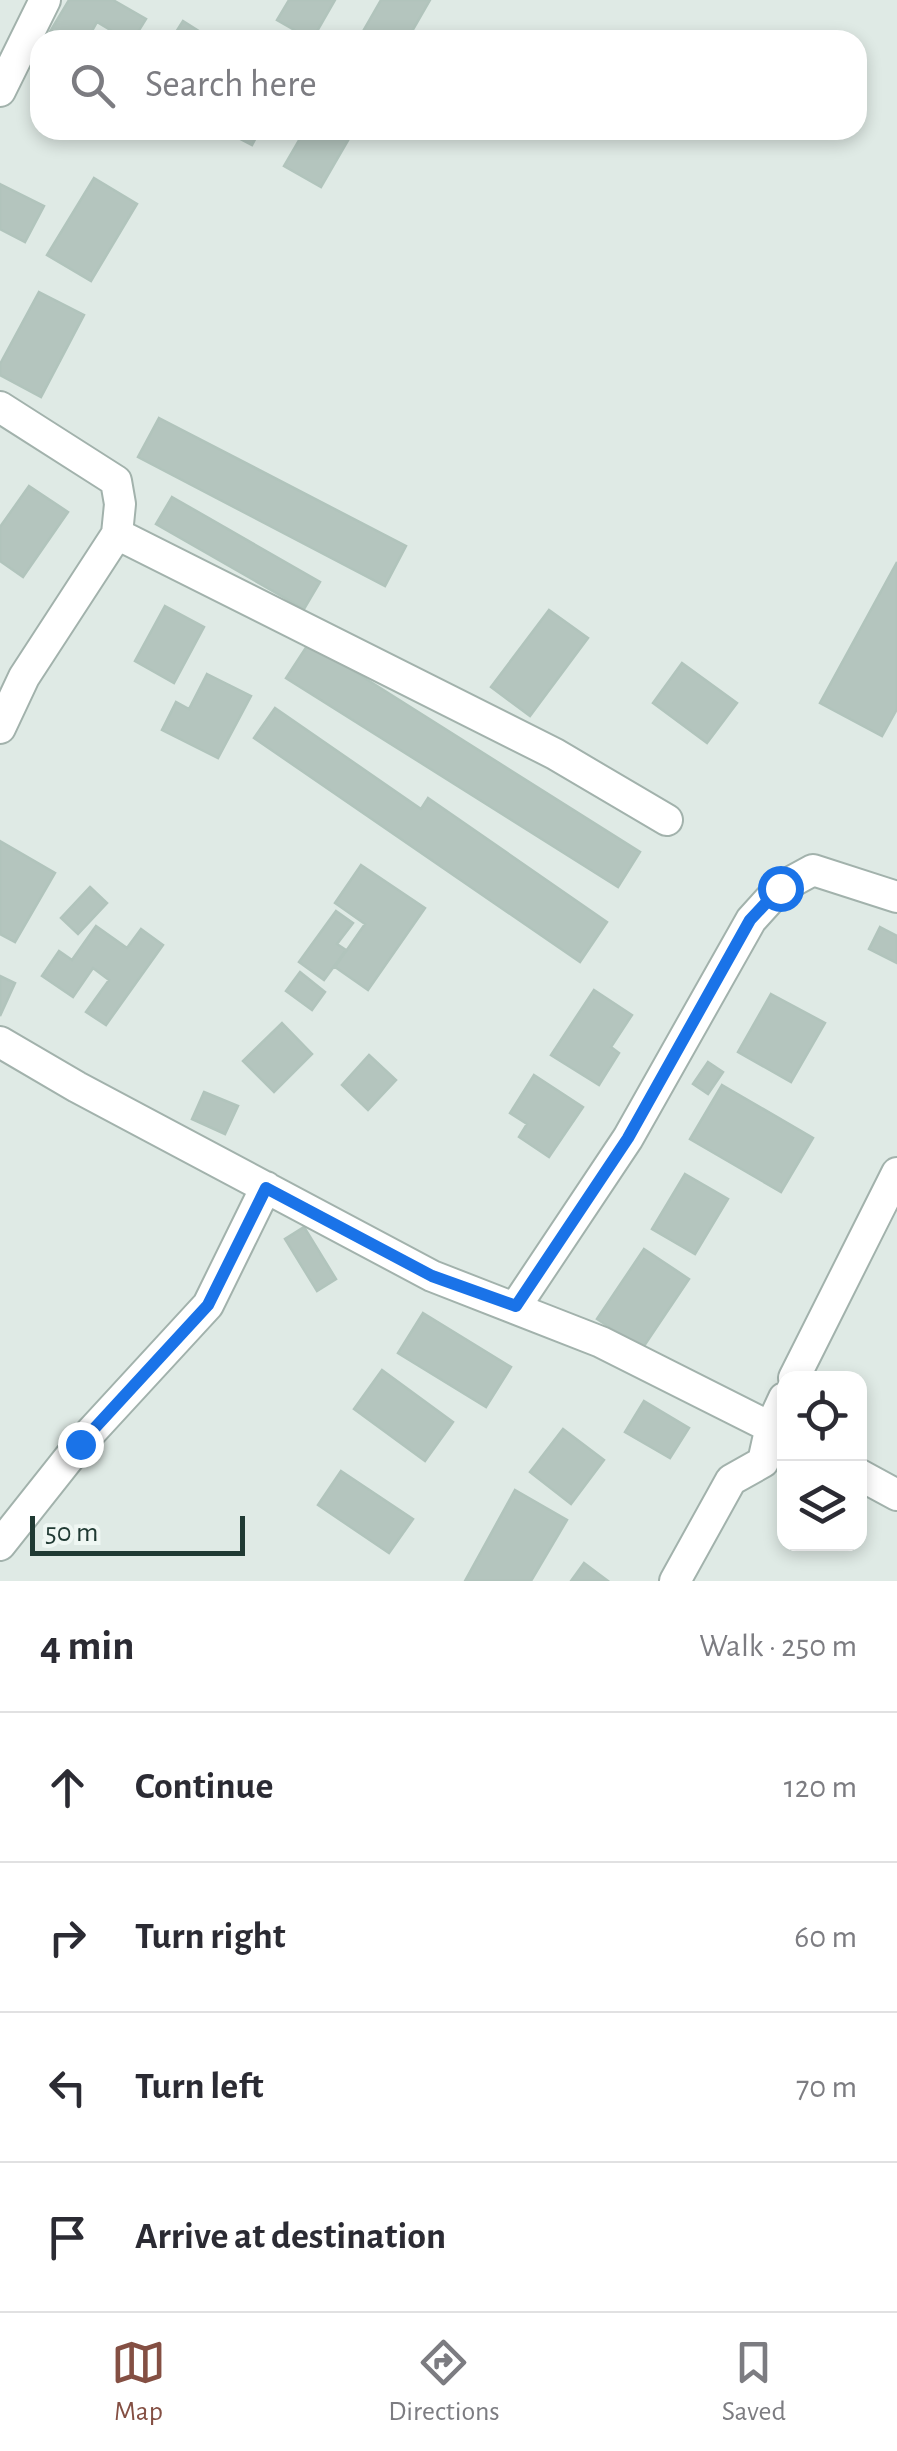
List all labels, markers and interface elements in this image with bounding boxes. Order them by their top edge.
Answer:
search box [30,30,867,140]
icon: search [65,58,120,113]
text: Search here [145,66,317,104]
route start [758,866,804,912]
map controls [777,1371,867,1551]
button: locate [777,1371,867,1461]
route end [58,1422,104,1468]
button: layers [777,1461,867,1551]
scale bar [30,1511,245,1556]
text: 50 m [45,1519,99,1547]
text: 4 min [40,1625,135,1667]
text: Walk · 250 m [699,1630,857,1662]
icon: ahead [40,1760,95,1815]
text: Continue [135,1768,273,1806]
text: 120 m [784,1771,857,1803]
icon: right [40,1910,95,1965]
text: Turn right [135,1918,285,1956]
text: 60 m [794,1921,857,1953]
icon: left [40,2060,95,2115]
text: Turn left [135,2068,263,2106]
text: 70 m [796,2071,857,2103]
icon: arrive [40,2210,95,2265]
text: Arrive at destination [135,2218,446,2256]
tab: Map [111,2335,166,2429]
tab: Directions [388,2335,500,2429]
tab: Saved [722,2335,786,2429]

